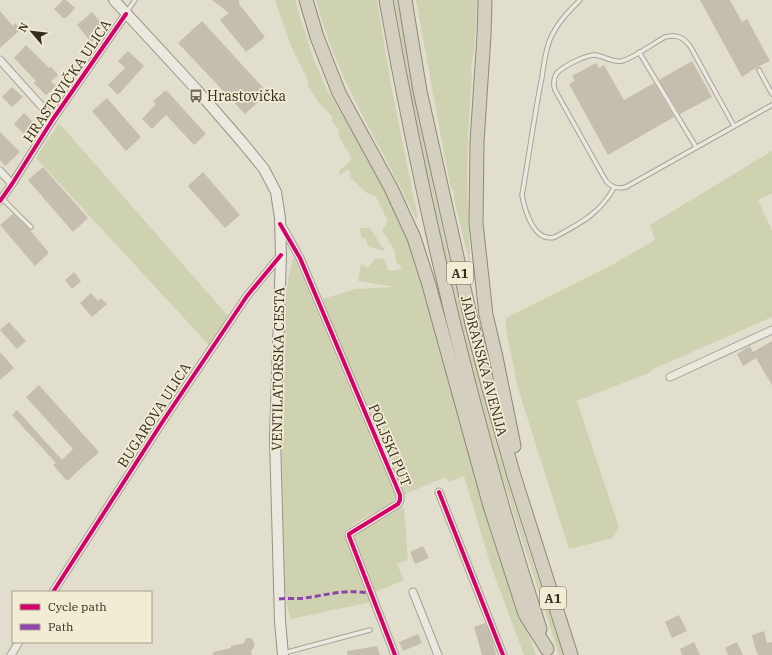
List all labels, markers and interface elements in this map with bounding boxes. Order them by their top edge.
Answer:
north arrow [12,12,52,52]
street label: HRASTOVIČKA ULICA [18,15,115,146]
text: N [15,20,32,34]
place label: Hrastovička [207,87,287,105]
bus stop icon: Hrastovička [188,88,204,104]
road number: A1 [447,262,473,284]
street label: VENTILATORSKA CESTA [268,287,288,451]
street label: JADRANSKA AVENIJA [457,294,512,439]
street label: BUGAROVA ULICA [113,359,195,471]
street label: POLJSKI PUT [365,401,415,489]
road number: A1 [540,587,566,609]
legend [12,591,152,643]
text: Cycle path [48,599,107,614]
text: Path [48,619,74,634]

